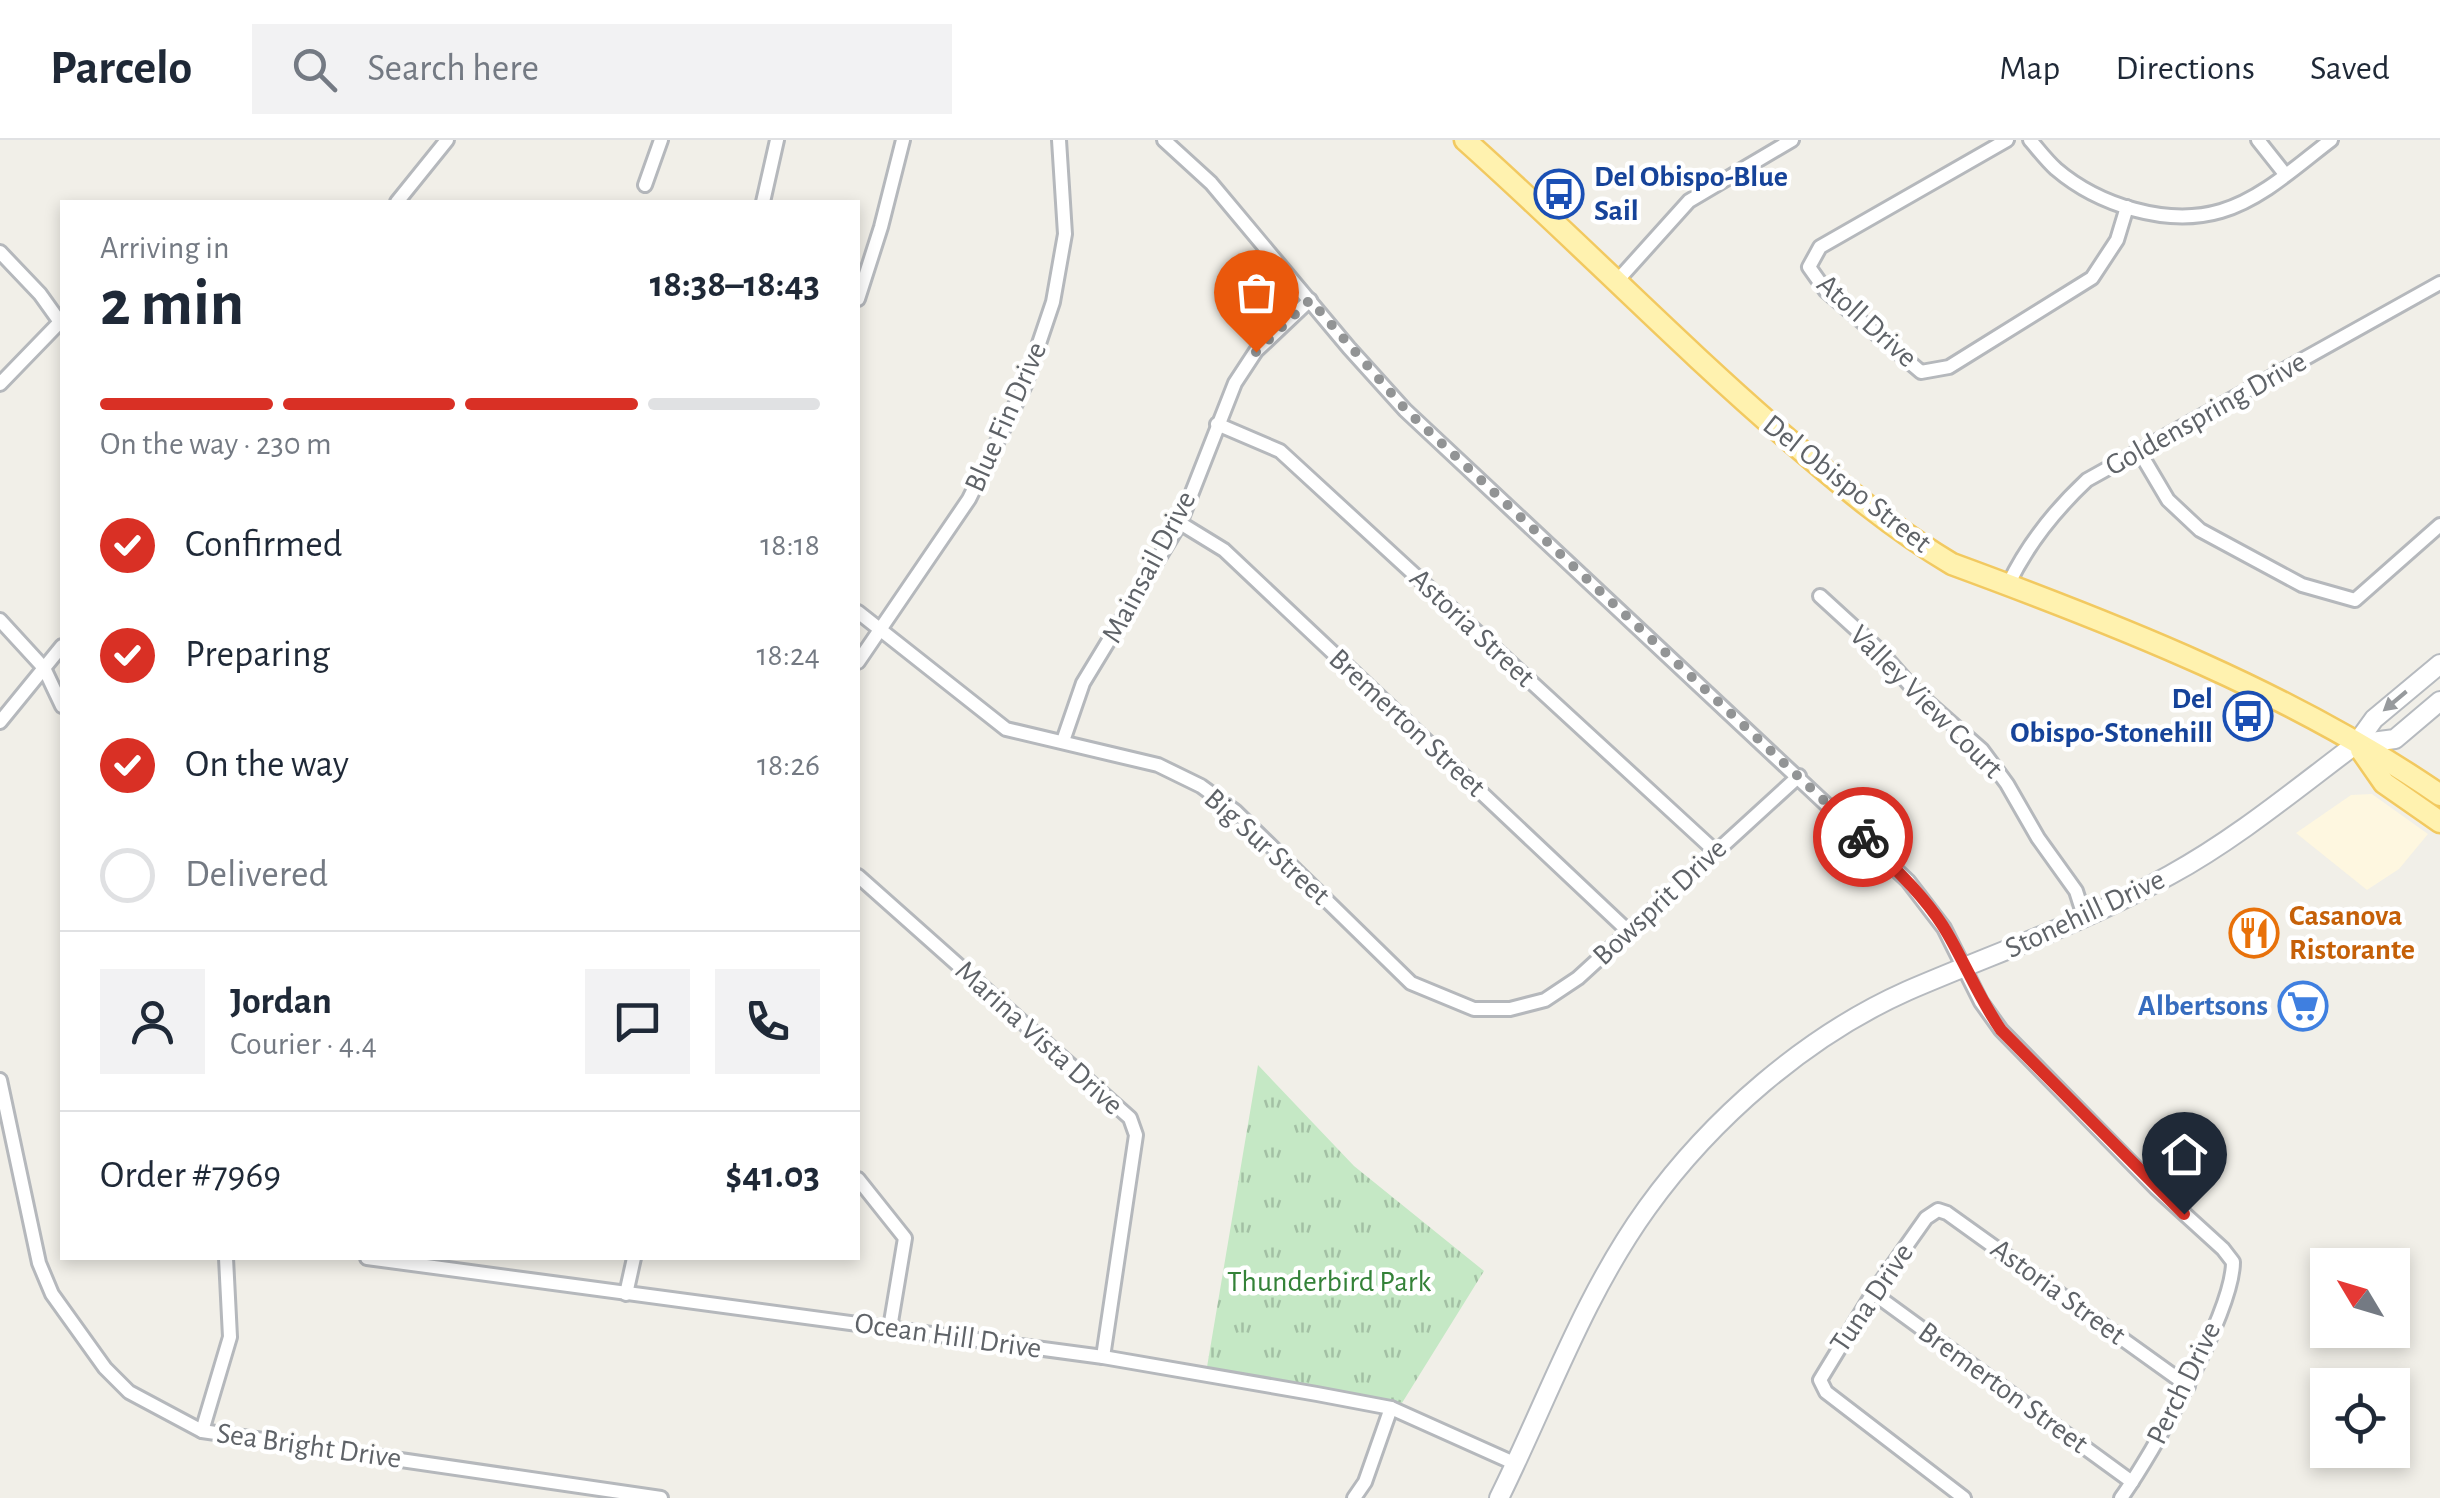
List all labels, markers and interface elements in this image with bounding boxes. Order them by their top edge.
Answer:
search box [252,24,952,114]
icon: search [287,42,342,97]
text: Parcelo [50,45,192,93]
text: Search here [367,50,539,88]
text: Map [1999,51,2060,86]
text: Directions [2115,51,2255,86]
text: Saved [2310,51,2390,86]
place label: Del Obispo-Blue Sail [1594,162,1788,226]
bus stop icon: Del Obispo-Blue Sail [1533,168,1585,220]
text: Arriving in [100,232,229,264]
pin [1214,250,1299,353]
icon: bag [1229,265,1284,320]
text: 18:38–18:43 [650,266,820,304]
street label: Atoll Drive [1811,269,1923,373]
text: 2 min [100,272,244,337]
street label: Blue Fin Drive [960,338,1052,496]
street label: Goldenspring Drive [2100,346,2312,482]
street label: Del Obispo Street [1757,409,1937,559]
text: On the way · 230 m [100,428,332,460]
street label: Mainsail Drive [1097,486,1201,648]
icon: check [100,518,155,573]
text: Confirmed [185,526,342,564]
text: 18:18 [760,529,820,561]
street label: Astoria Street [1404,563,1540,693]
street label: Valley View Court [1844,620,2009,785]
icon: check [100,628,155,683]
text: Preparing [185,636,330,674]
text: 18:24 [757,639,820,671]
street label: Bremerton Street [1323,643,1491,803]
place label: Del Obispo-Stonehill [2010,684,2213,748]
bus stop icon: Del Obispo-Stonehill [2222,690,2274,742]
one-way arrow [2383,690,2408,712]
icon: check [100,738,155,793]
text: On the way [185,746,349,784]
text: 18:26 [757,749,820,781]
street label: Big Sur Street [1198,783,1336,911]
courier [1813,787,1913,887]
icon: bike [1836,810,1891,865]
street label: Bowsprit Drive [1588,833,1732,971]
text: Delivered [185,856,328,894]
street label: Stonehill Drive [2001,864,2169,964]
place label: Casanova Ristorante [2289,901,2415,965]
restaurant icon: Casanova Ristorante [2228,907,2280,959]
street label: Marina Vista Drive [949,955,1129,1121]
button: person [100,969,205,1074]
button: chat [585,969,690,1074]
button: phone [715,969,820,1074]
supermarket icon: Albertsons [2277,980,2329,1032]
text: Jordan [230,983,332,1021]
place label: Albertsons [2138,991,2268,1021]
text: Courier · 4.4 [230,1028,377,1060]
pin [2142,1112,2227,1215]
icon: home [2157,1127,2212,1182]
text: Order #7969 [100,1157,281,1195]
text: $41.03 [725,1157,820,1195]
street label: Astoria Street [1985,1233,2131,1351]
street label: Tuna Drive [1825,1238,1919,1358]
north arrow [2310,1248,2410,1348]
map controls [2310,1248,2410,1468]
park label: Thunderbird Park [1227,1267,1431,1297]
street label: Ocean Hill Drive [853,1308,1043,1364]
street label: Bremerton Street [1913,1317,2094,1460]
street label: Perch Drive [2142,1317,2226,1449]
button: locate [2310,1368,2410,1468]
street label: Sea Bright Drive [215,1418,403,1474]

